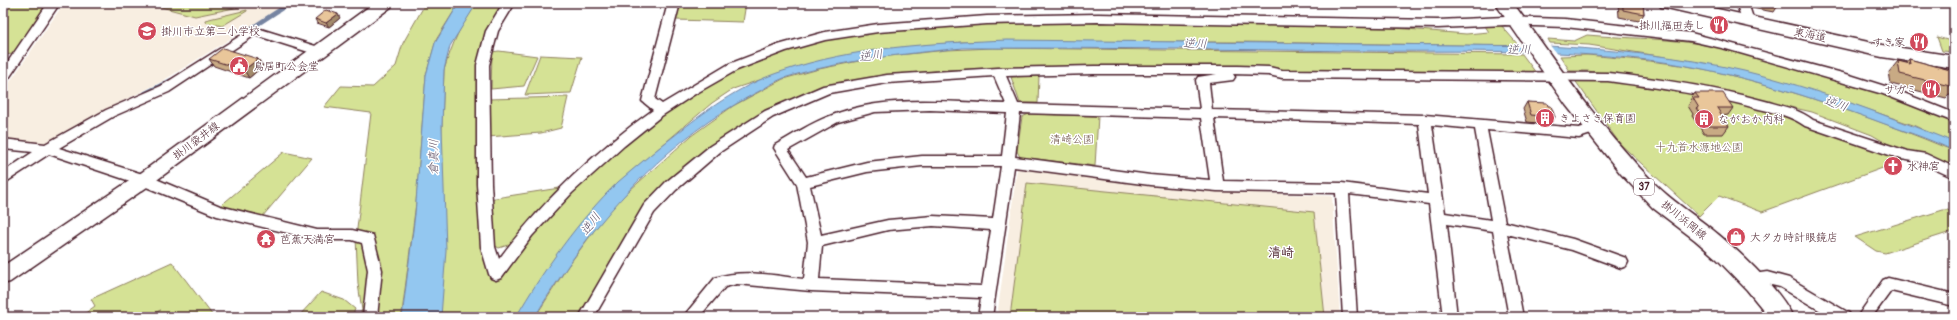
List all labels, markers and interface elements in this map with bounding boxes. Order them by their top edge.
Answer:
restaurant icon: 掛川福田寿し [1708,14,1730,36]
place label: 掛川福田寿し [1639,19,1705,32]
school or university icon: 掛川市立第二小学校 [136,20,158,42]
place label: 掛川市立第二小学校 [161,25,260,38]
street label: 東海道 [1793,25,1827,45]
restaurant icon: すき家 [1908,31,1930,53]
water label: 逆川 [1183,36,1207,52]
place label: すき家 [1872,36,1905,49]
water label: 逆川 [1507,42,1531,58]
water label: 逆川 [858,47,884,65]
public building icon: 鳥居町公会堂 [228,55,250,77]
place label: 鳥居町公会堂 [253,60,319,73]
restaurant icon: サガミ [1920,78,1942,100]
place label: サガミ [1884,83,1917,96]
water label: 逆川 [1822,93,1850,115]
building icon: きよさき保育園 [1534,107,1556,129]
building icon: ながおか内科 [1693,108,1715,130]
place label: きよさき保育園 [1559,112,1636,125]
place label: ながおか内科 [1718,113,1784,126]
street label: 掛川袋井線 [170,119,222,163]
park label: 清崎公園 [1050,133,1094,146]
water label: 倉真川 [426,139,442,175]
park label: 十九首水源地公園 [1655,141,1743,154]
church icon: 水神宮 [1882,155,1904,177]
place label: 水神宮 [1907,160,1940,173]
road number: 37 [1634,179,1654,195]
street label: 掛川浜岡線 [1659,198,1709,242]
water label: 逆川 [578,210,604,238]
shop icon: 大タカ時計眼鏡店 [1725,226,1747,248]
temple icon: 芭蕉天満宮 [255,228,277,250]
place label: 大タカ時計眼鏡店 [1750,231,1838,244]
place label: 芭蕉天満宮 [280,233,335,246]
district label: 清崎 [1268,245,1294,261]

